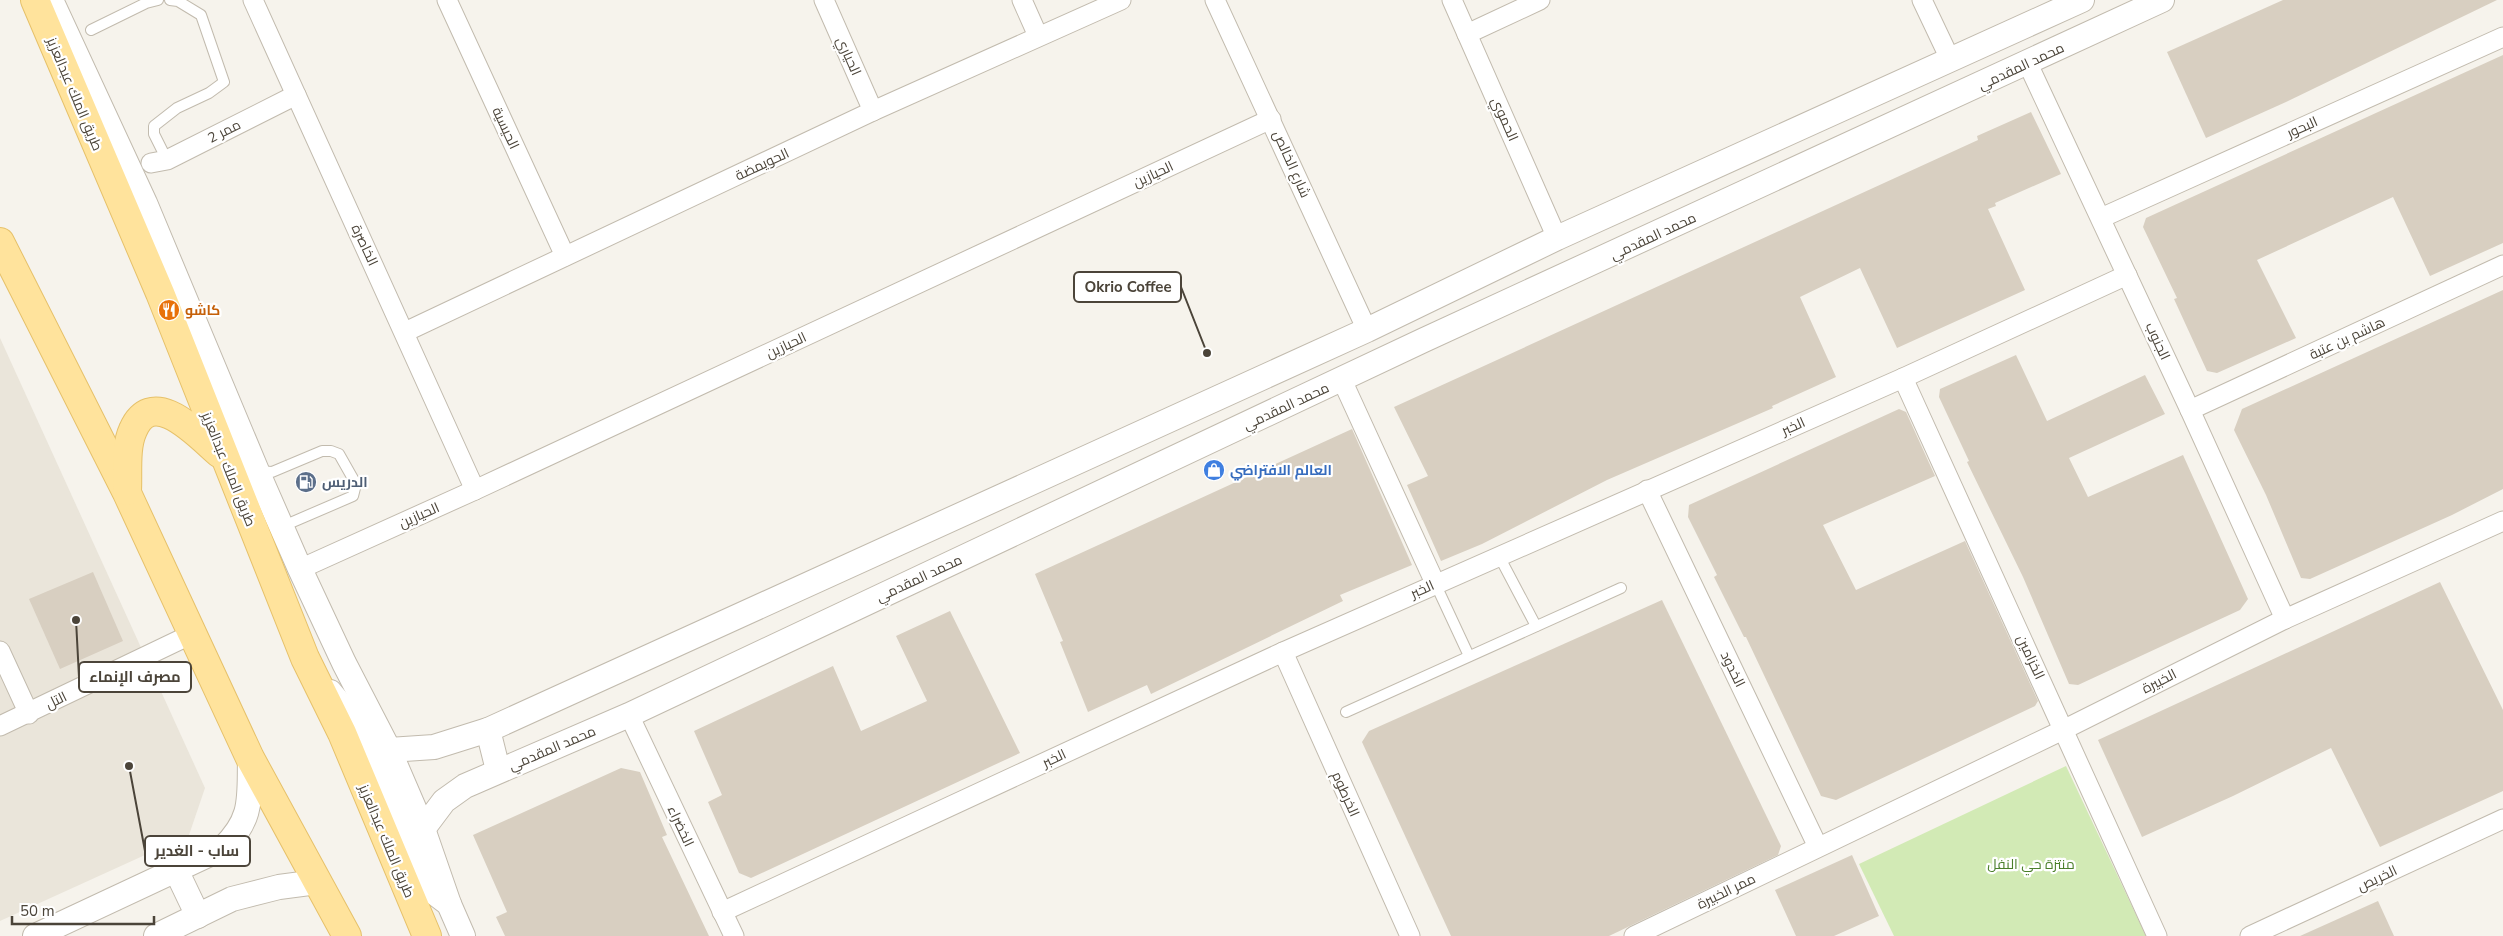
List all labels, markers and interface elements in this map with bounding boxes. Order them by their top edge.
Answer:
street label: طريق الملك عبدالعزيز [42,34,107,154]
street label: الحياري [830,34,865,79]
street label: محمد المقدمي [1975,38,2068,96]
street label: الحموي [1485,94,1523,145]
street label: الحيسية [488,104,524,152]
street label: البحور [2283,112,2321,143]
street label: ممر 2 [204,115,244,148]
street label: شارع الخالص [1268,128,1315,201]
street label: الحويمضة [732,144,792,185]
street label: الحيازين [1130,157,1177,192]
street label: محمد المقدمي [1607,208,1700,266]
street label: الخاصرة [347,221,382,269]
callout: Okrio Coffee [1074,272,1181,302]
text: Okrio Coffee [1084,277,1172,297]
restaurant icon: كاشو [157,298,181,322]
place label: كاشو [185,301,220,320]
street label: هاشم بن عتبة [2306,313,2388,364]
street label: الجنوب [2141,319,2174,363]
street label: الحيازين [763,328,810,363]
street label: محمد المقدمي [1240,378,1333,436]
street label: طريق الملك عبدالعزيز [197,408,260,529]
street label: الخبر [1777,413,1808,440]
shop icon: العالم الافتراضي [1202,458,1226,482]
place label: العالم الافتراضي [1230,461,1332,481]
fuel station icon: الدريس [294,470,318,494]
place label: الدريس [322,473,368,492]
street label: الحيازين [396,498,443,533]
street label: محمد المقدمي [873,550,966,608]
street label: الخبر [1406,576,1437,603]
street label: الخزامين [2012,632,2049,682]
street label: الخدود [1716,648,1749,690]
callout: مصرف الإنماء [79,662,191,692]
street label: الخبيرة [2139,665,2180,698]
text: مصرف الإنماء [89,667,181,687]
street label: التل [42,687,70,714]
street label: محمد المقدمي [506,722,599,777]
street label: الخبر [1038,745,1069,773]
street label: الخرطوم [1327,769,1364,820]
street label: طريق الملك عبدالعزيز [354,781,419,901]
street label: الخضراء [663,803,698,850]
callout: ساب - الغدير [145,836,250,866]
text: ساب - الغدير [154,841,239,861]
park label: منتزة حي النفل [1987,855,2075,876]
street label: الخريص [2354,861,2400,896]
street label: ممر الخبيرة [1694,869,1759,914]
scale bar [12,894,155,926]
text: 50 m [20,901,55,921]

